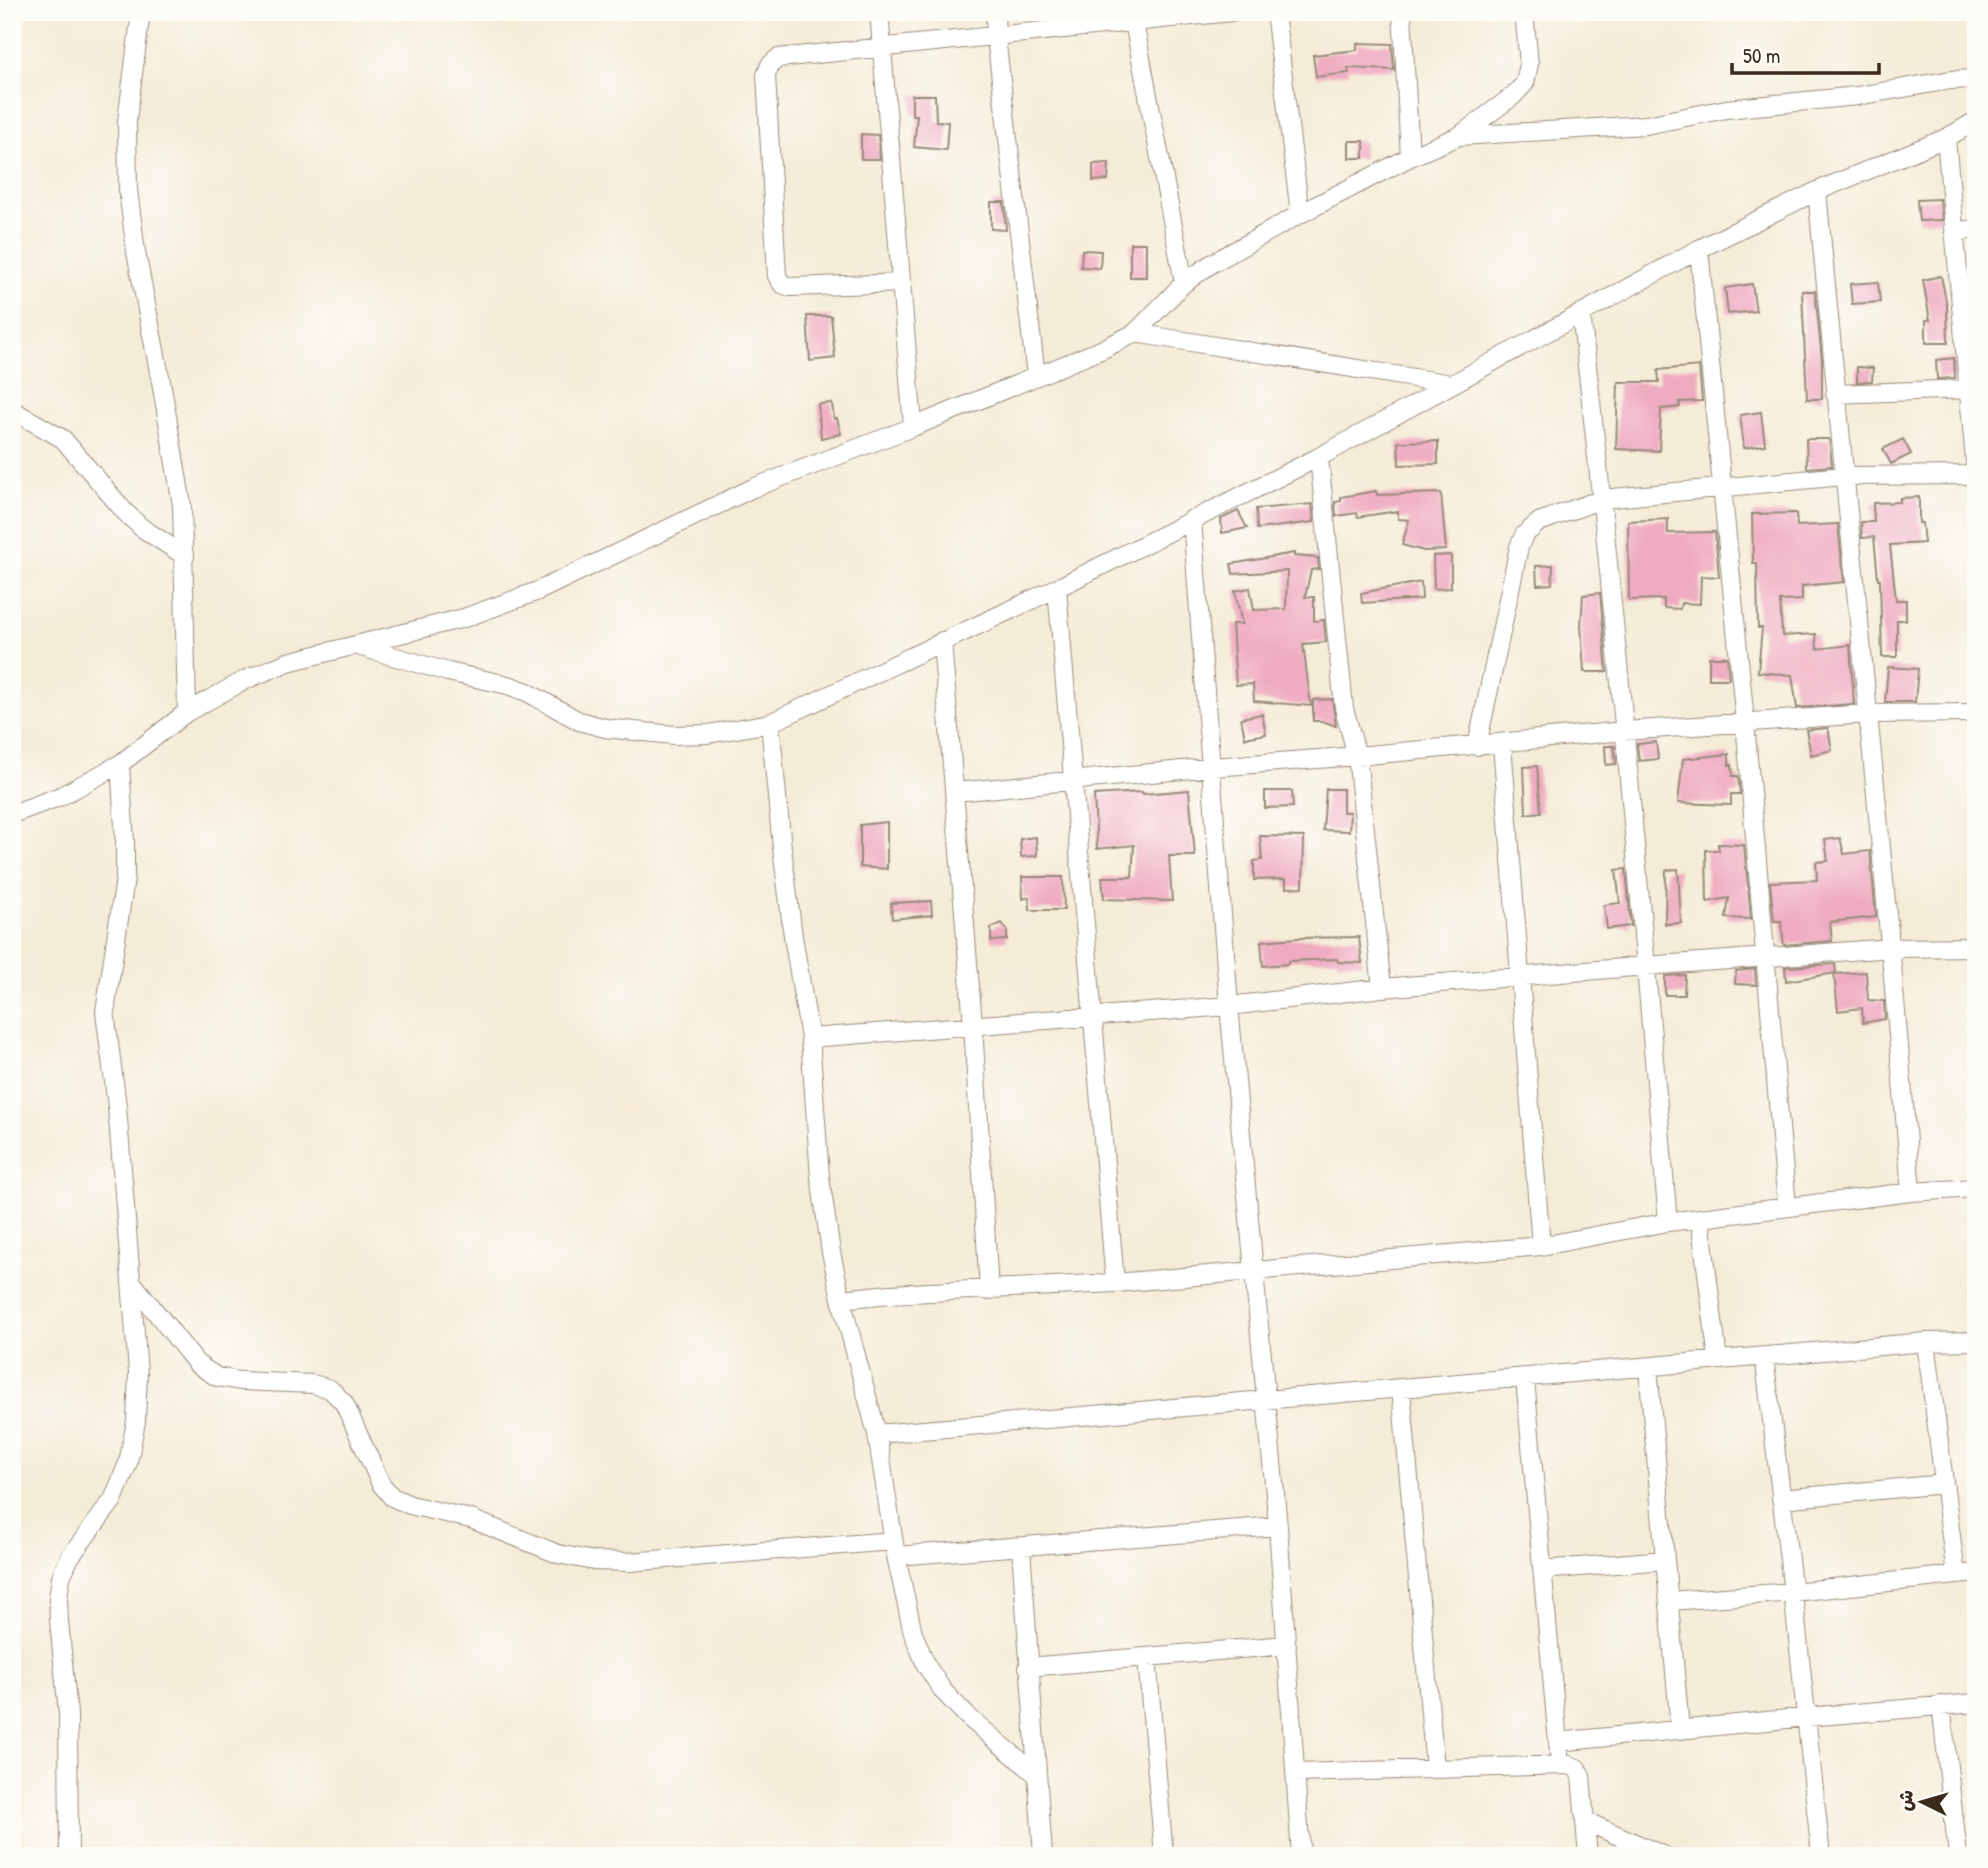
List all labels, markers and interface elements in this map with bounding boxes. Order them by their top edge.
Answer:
scale bar [1732,32,1880,76]
text: 50 m [1743,41,1780,70]
north arrow [1886,1766,1956,1836]
text: ش [1891,1789,1919,1812]

